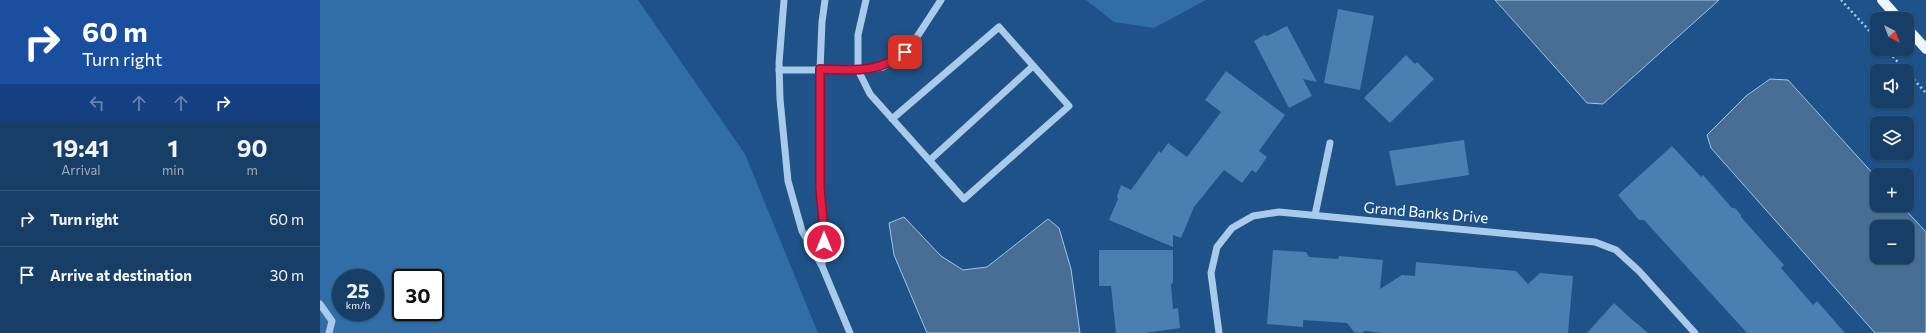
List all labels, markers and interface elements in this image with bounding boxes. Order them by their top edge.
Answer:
north arrow [1870,12,1914,56]
map controls [1870,12,1914,264]
text: 60 m [82,14,148,48]
icon: right [16,16,68,68]
pin [888,35,922,69]
icon: arrive [894,41,916,63]
text: Turn right [82,48,162,70]
button: sound [1870,64,1914,108]
icon: left [86,92,108,114]
icon: ahead [128,92,150,114]
icon: ahead [170,92,192,114]
icon: right [212,92,234,114]
button: layers [1870,116,1914,160]
text: 19:41 [53,133,109,162]
text: 1 [168,133,178,162]
text: 90 [237,133,267,162]
text: Arrival [61,162,101,178]
text: min [162,162,184,178]
text: m [246,162,258,178]
button: + [1870,168,1914,212]
street label: Grand Banks Drive [1363,198,1489,226]
icon: right [16,208,38,230]
text: Turn right [50,210,119,228]
text: 60 m [269,210,304,228]
button: − [1870,220,1914,264]
position arrow [803,221,845,263]
icon: arrive [16,264,38,286]
text: Arrive at destination [50,266,192,284]
text: 30 m [270,266,304,284]
speed limit sign: 30 [392,269,444,321]
text: 25 [346,278,370,302]
text: km/h [346,299,370,311]

